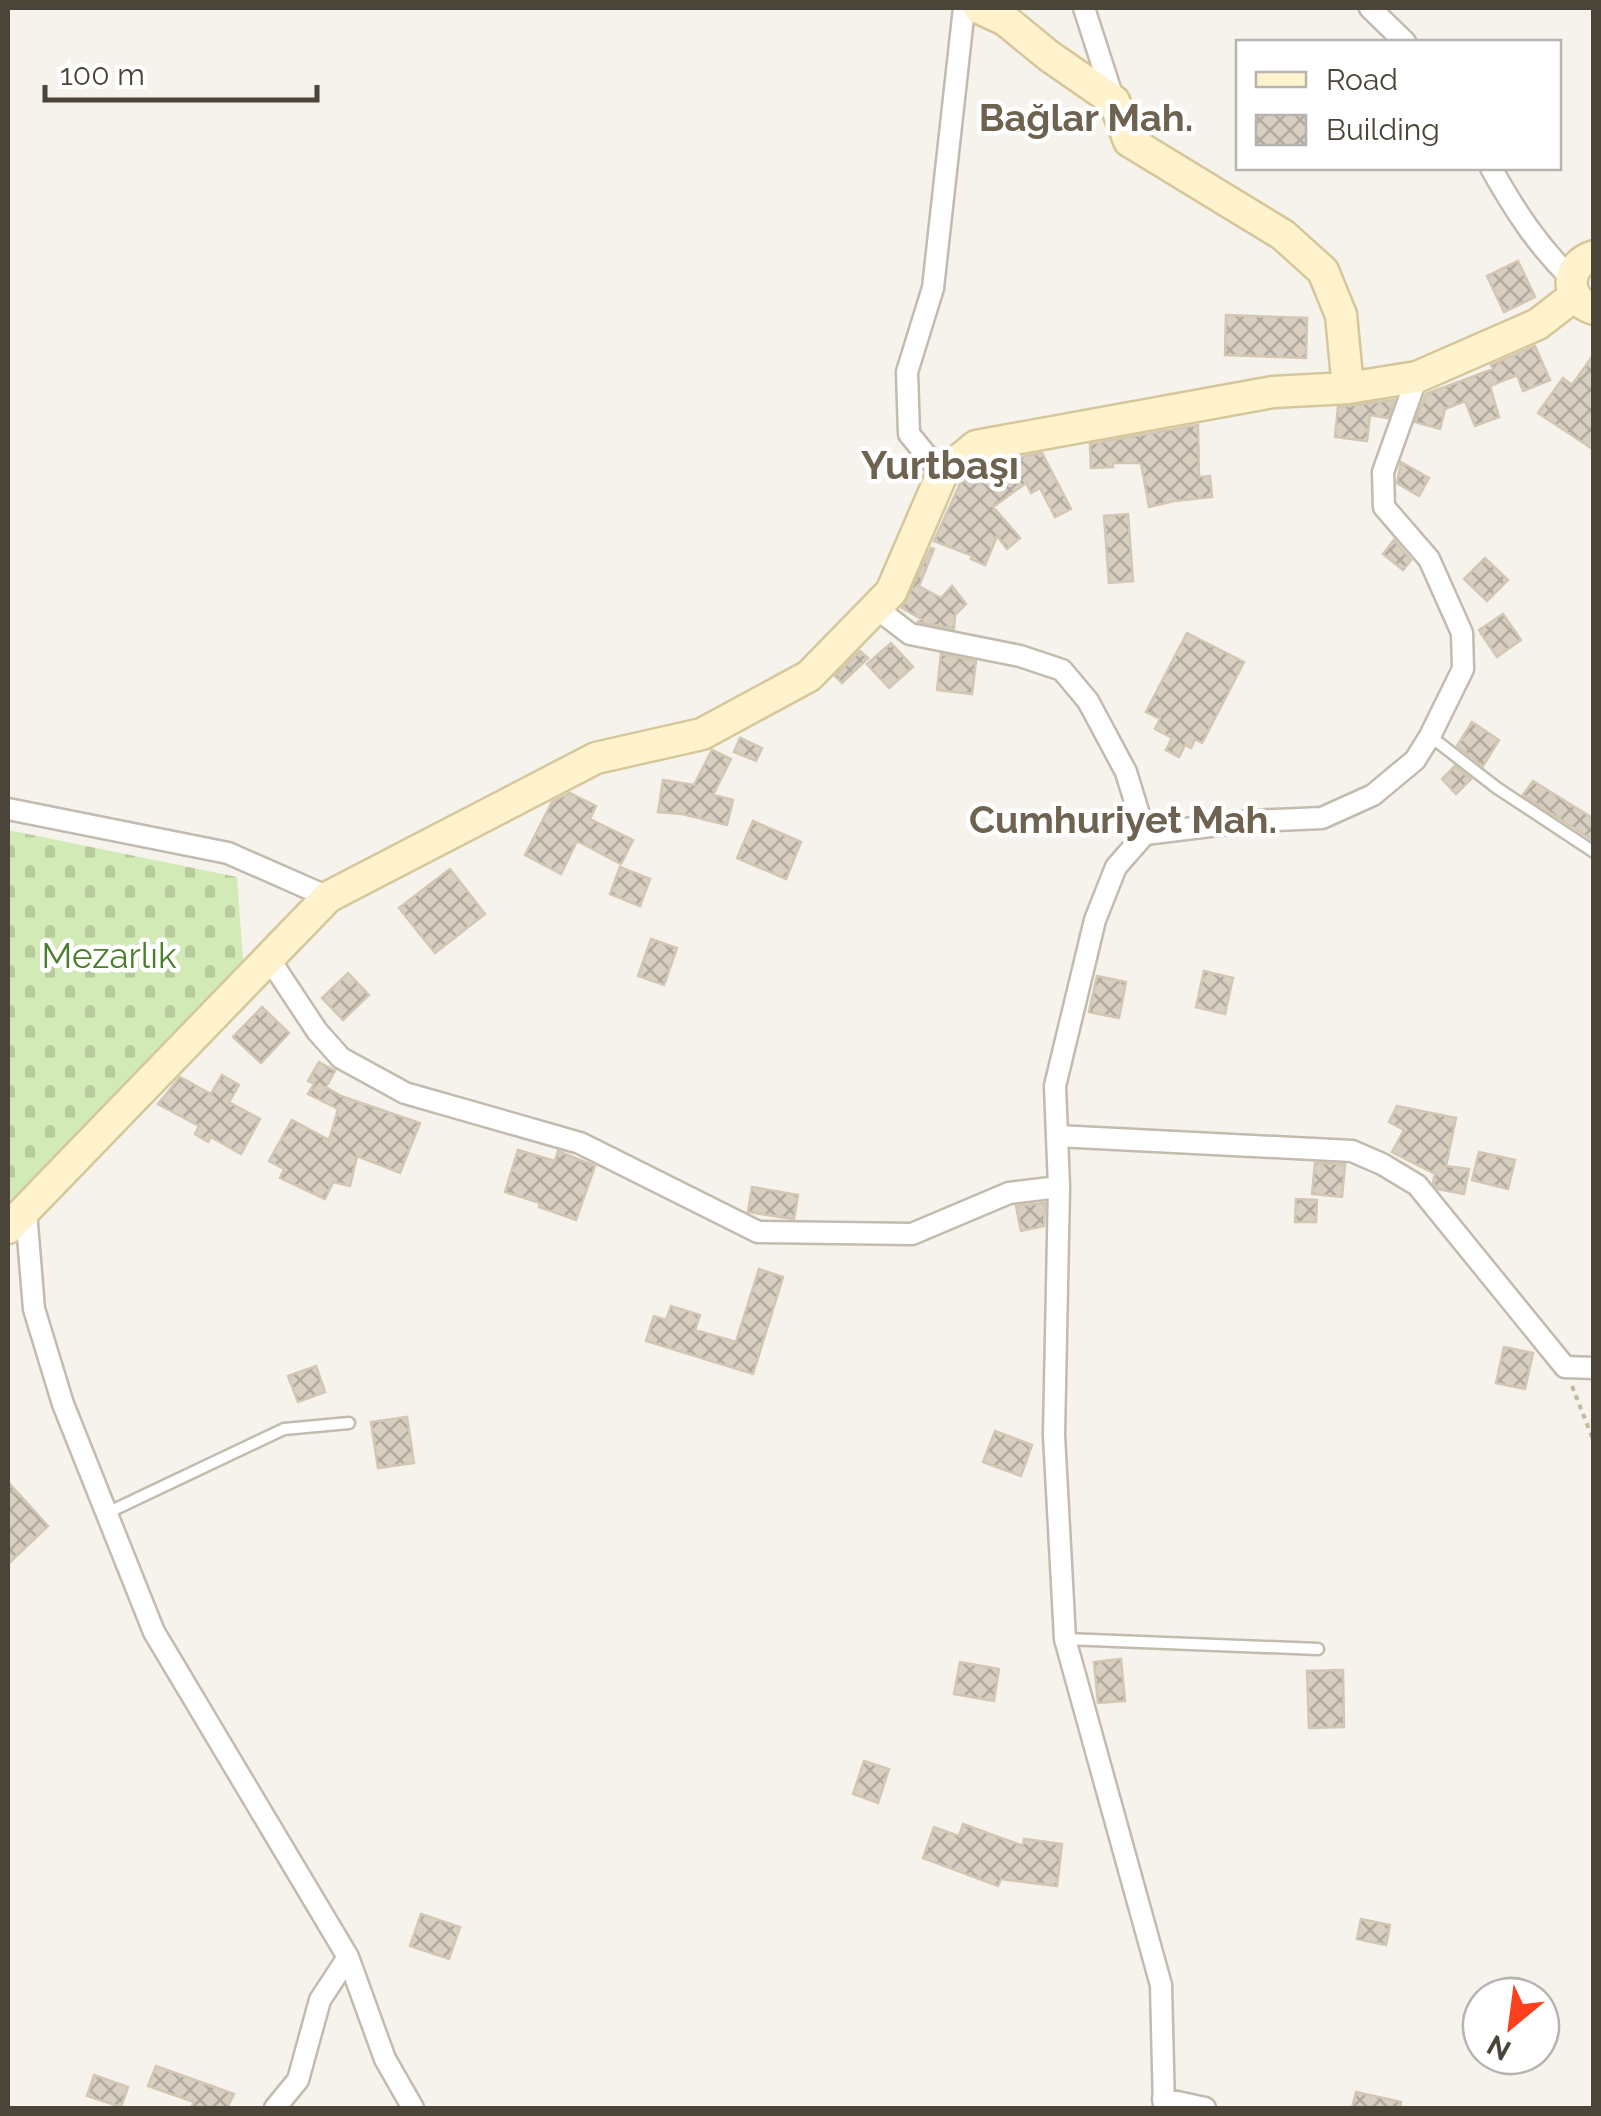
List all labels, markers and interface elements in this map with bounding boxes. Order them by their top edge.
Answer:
scale bar [45,40,318,102]
legend [1236,40,1561,170]
text: 100 m [60,57,145,92]
text: Road [1326,62,1398,97]
district label: Bağlar Mah. [979,95,1193,140]
text: Building [1326,112,1440,147]
district label: Yurtbaşı [861,441,1019,488]
district label: Cumhuriyet Mah. [969,797,1277,842]
park label: Mezarlık [42,935,177,976]
north arrow [1461,1976,1561,2076]
text: N [1482,2028,1516,2067]

